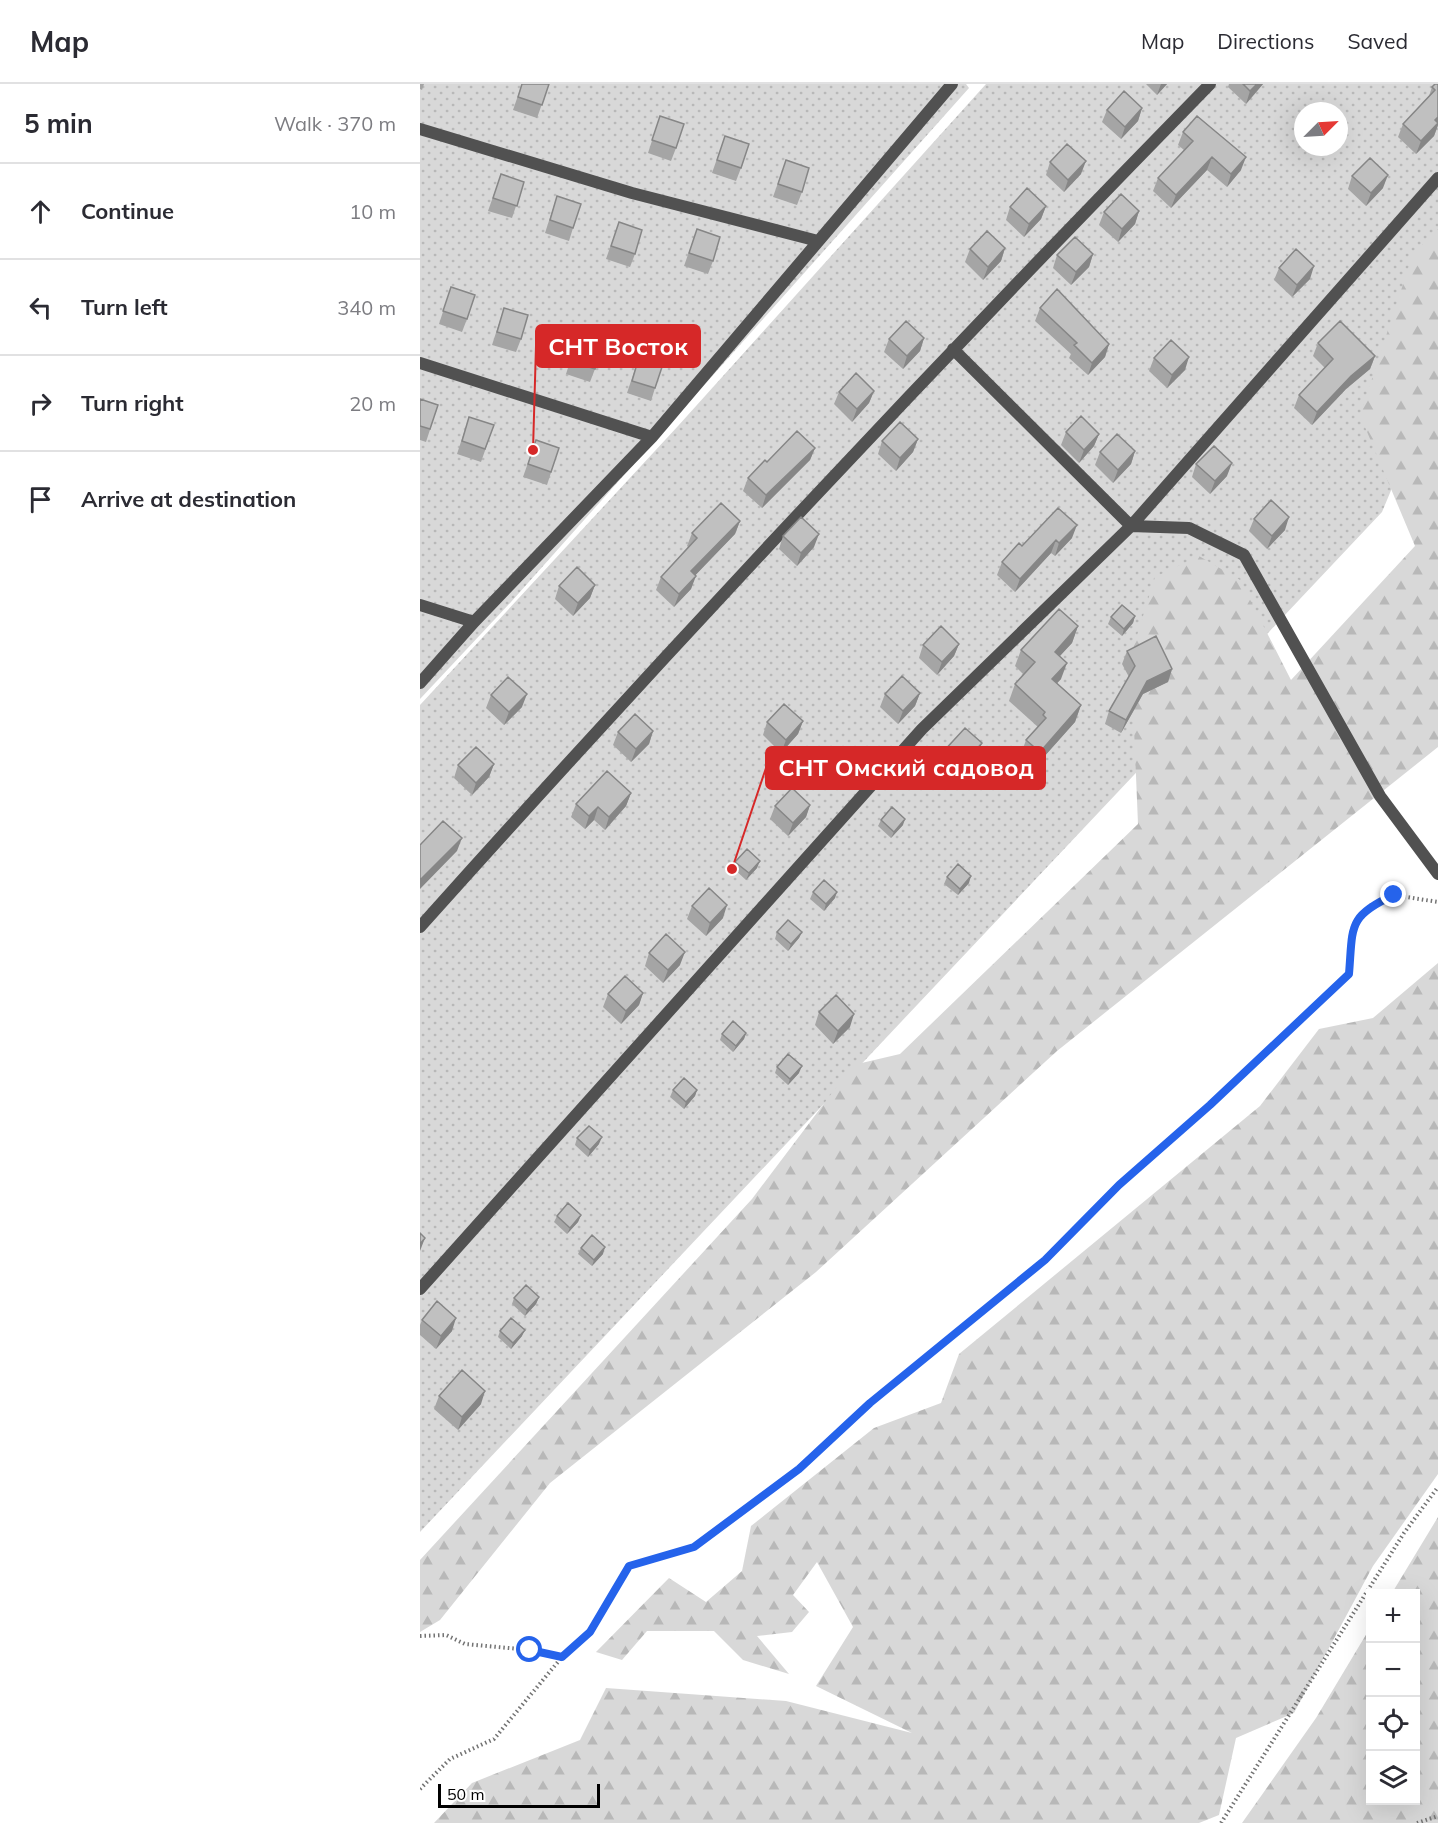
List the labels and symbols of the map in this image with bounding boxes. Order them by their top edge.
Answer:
north arrow [1294,102,1348,156]
callout: СНТ Восток [536,325,700,367]
text: СНТ Восток [548,331,688,361]
callout: СНТ Омский садовод [766,747,1045,789]
text: СНТ Омский садовод [778,752,1034,782]
route end [1380,881,1406,907]
route start [516,1636,542,1662]
scale bar [438,1781,600,1808]

